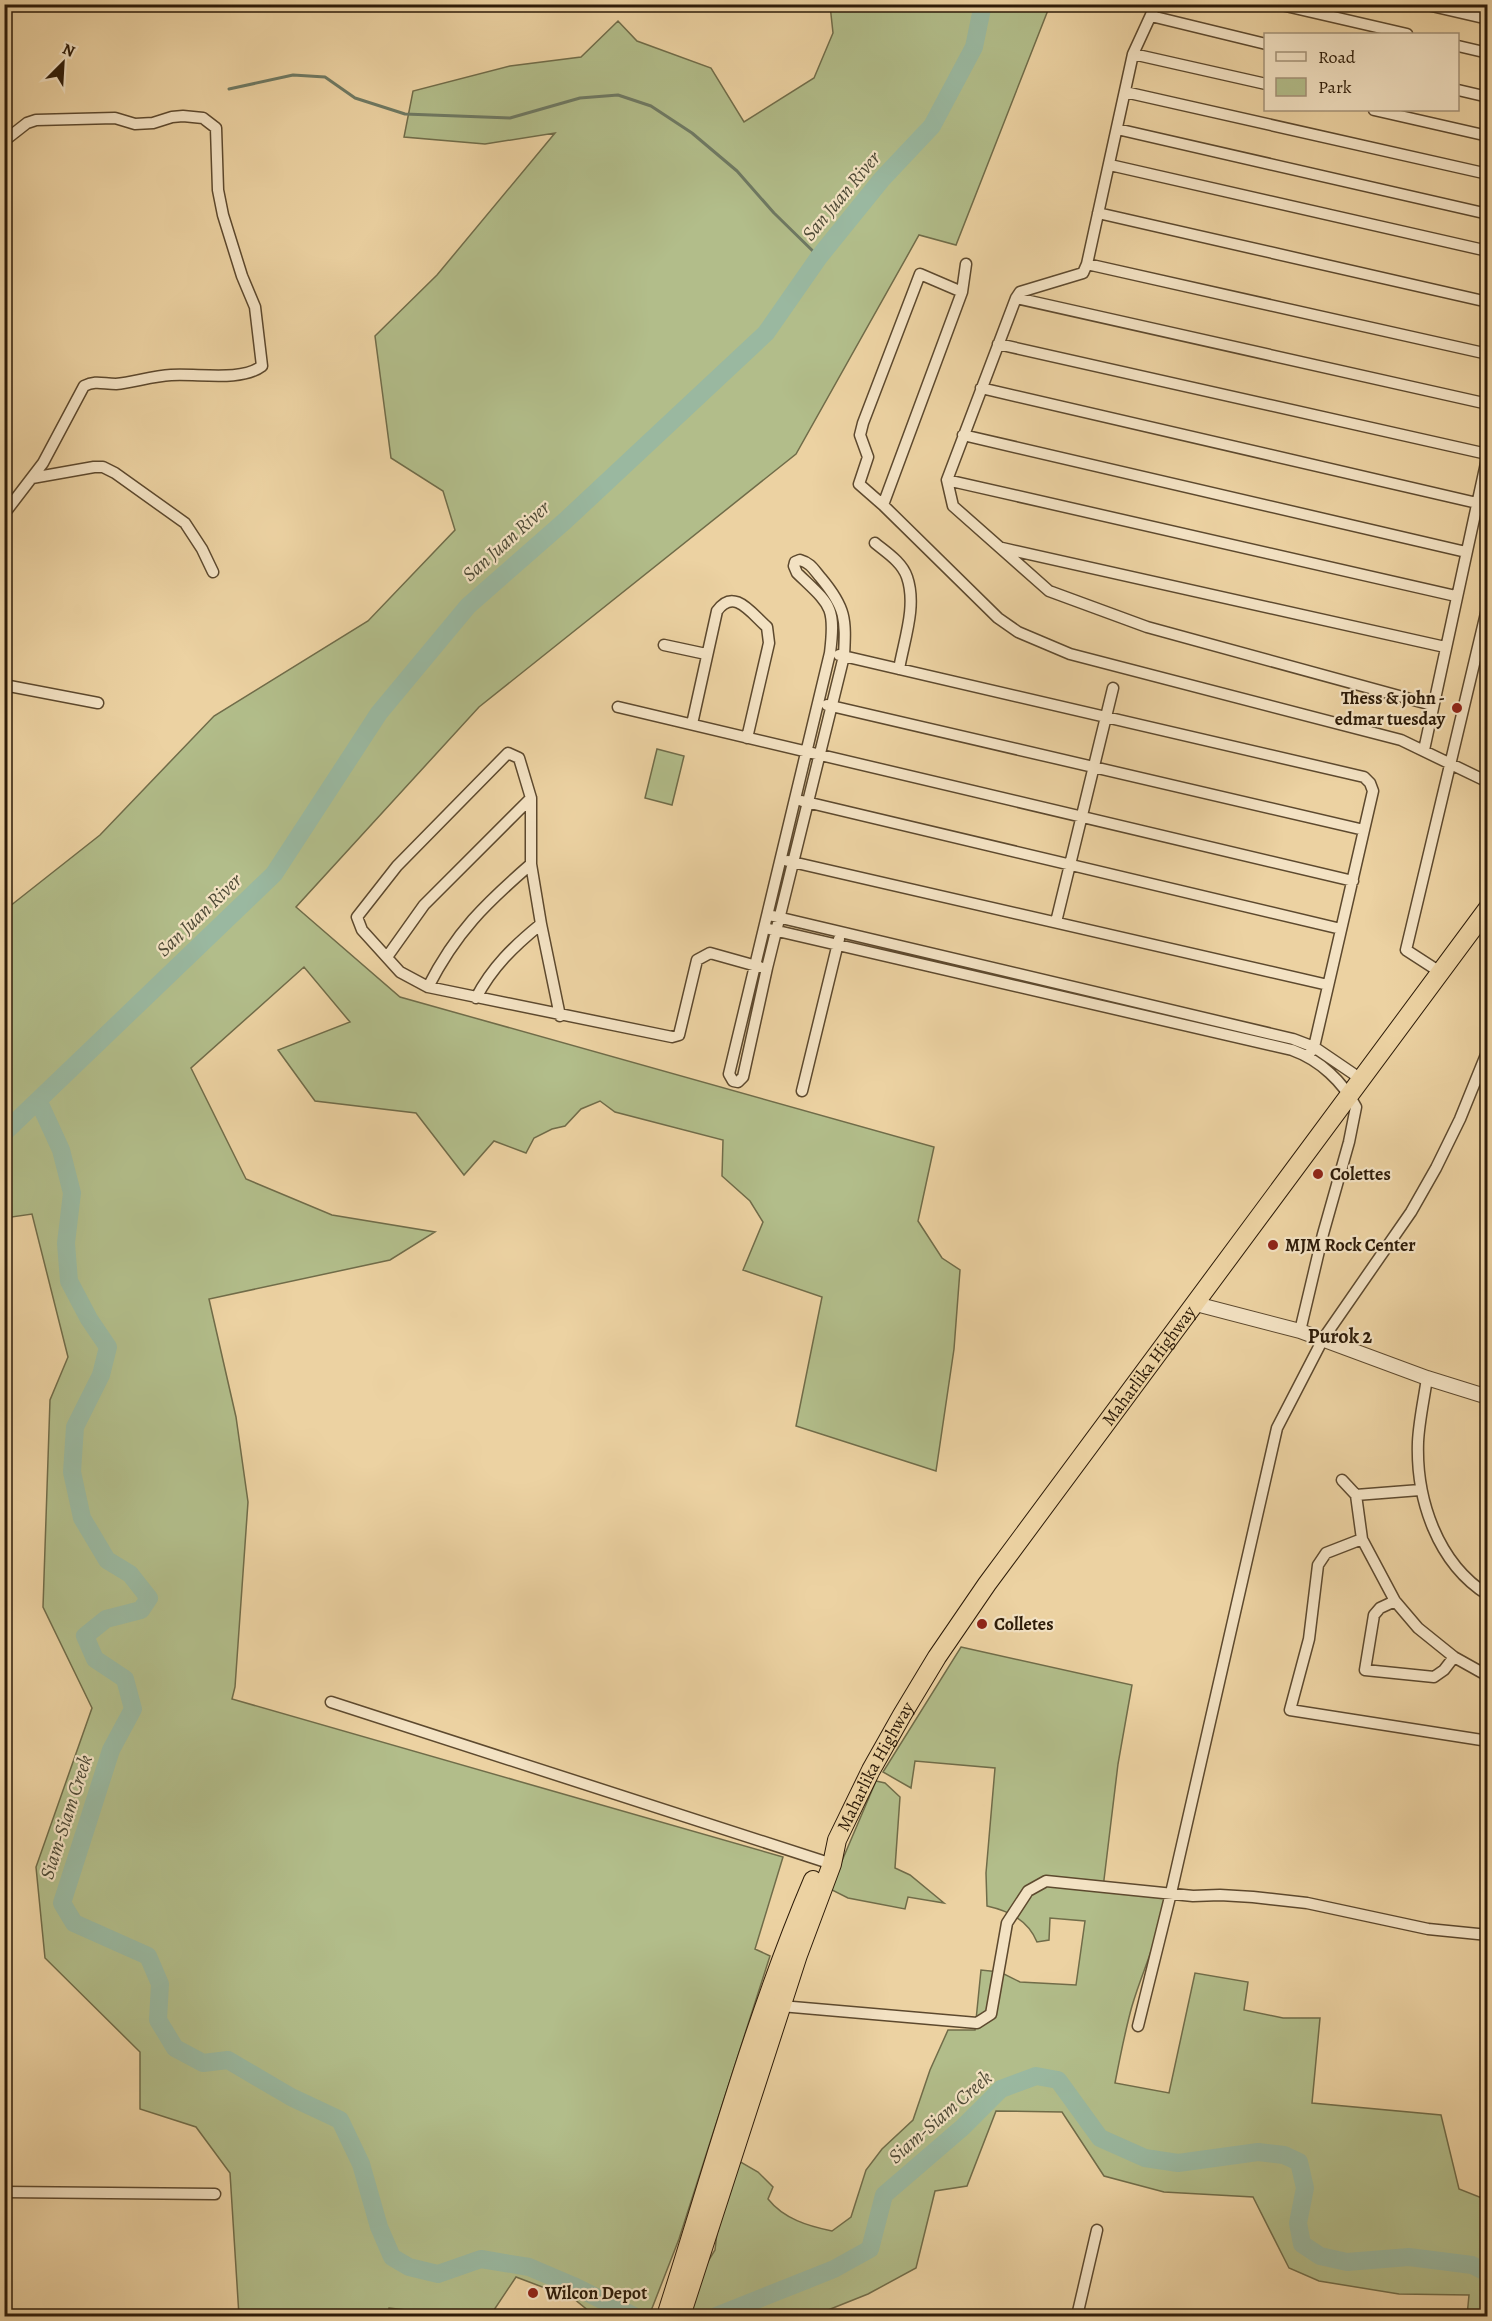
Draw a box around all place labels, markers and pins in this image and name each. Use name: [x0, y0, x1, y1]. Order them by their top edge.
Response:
place label: Thess & john - edmar tuesday: [1335, 686, 1446, 731]
marker: Thess & john - edmar tuesday: [1450, 701, 1464, 715]
place label: Colettes: [1330, 1162, 1391, 1186]
marker: Colettes: [1311, 1167, 1325, 1181]
place label: MJM Rock Center: [1285, 1233, 1416, 1257]
marker: MJM Rock Center: [1266, 1238, 1280, 1252]
place label: Colletes: [994, 1612, 1054, 1636]
marker: Colletes: [975, 1617, 989, 1631]
place label: Wilcon Depot: [544, 2281, 647, 2305]
marker: Wilcon Depot: [526, 2286, 540, 2300]

